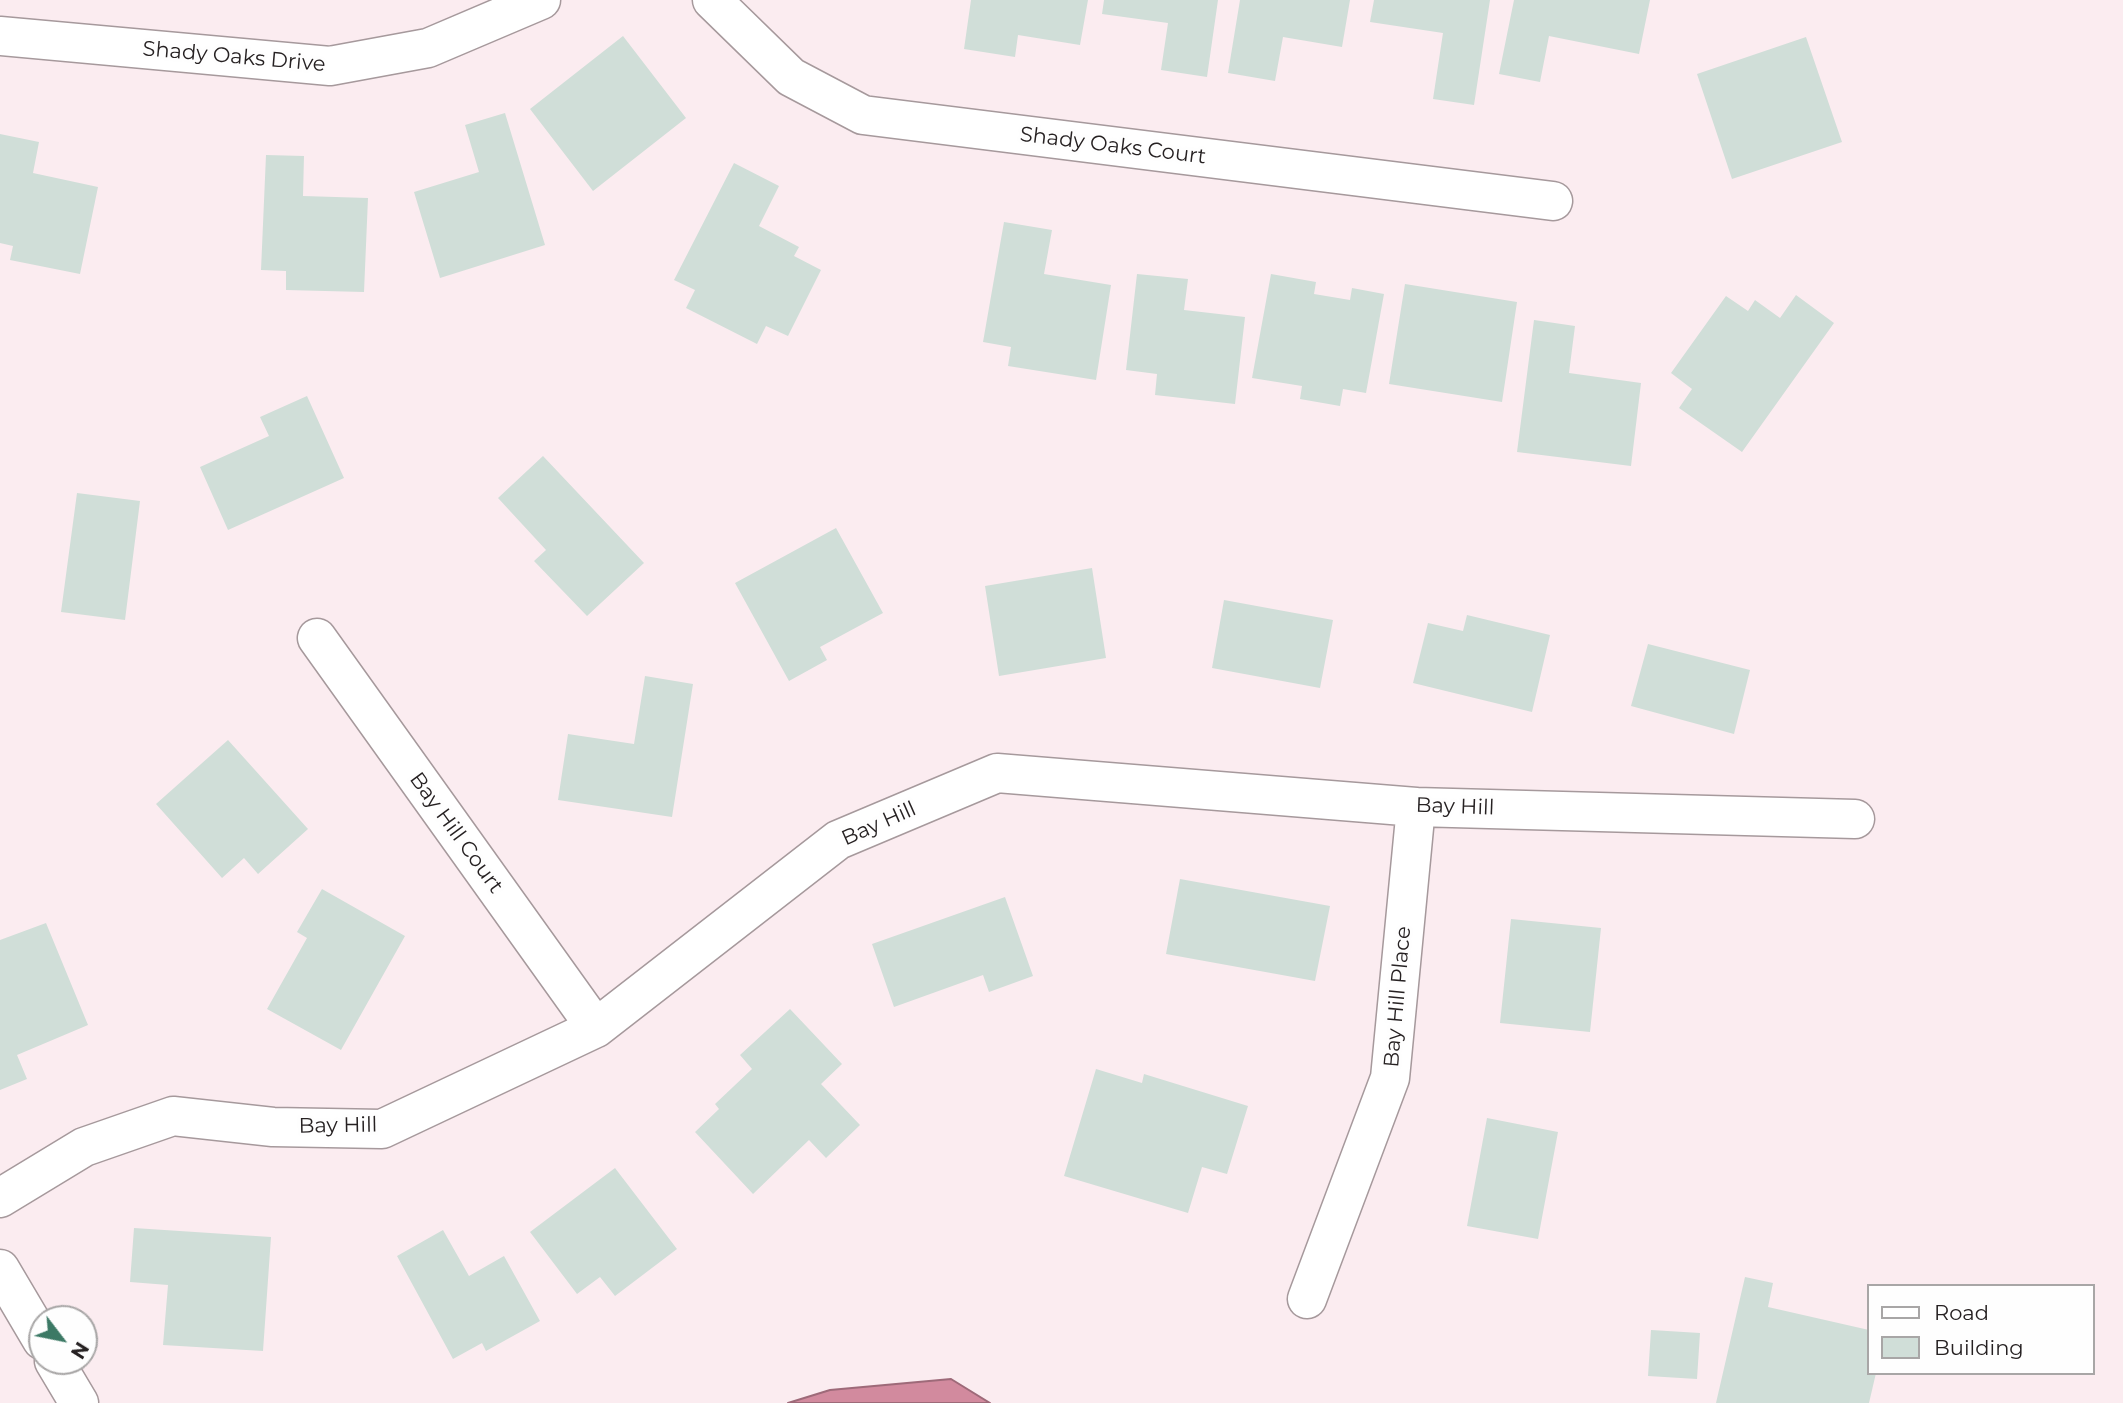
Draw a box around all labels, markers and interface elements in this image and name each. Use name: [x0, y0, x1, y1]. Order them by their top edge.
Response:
street label: Shady Oaks Drive: [141, 36, 327, 78]
street label: Shady Oaks Court: [1018, 122, 1208, 170]
street label: Bay Hill Court: [404, 768, 508, 898]
street label: Bay Hill: [1415, 793, 1495, 821]
street label: Bay Hill: [838, 796, 920, 852]
street label: Bay Hill Place: [1379, 925, 1417, 1069]
street label: Bay Hill: [298, 1113, 378, 1139]
legend: [1868, 1284, 2095, 1375]
text: Road: [1934, 1300, 1989, 1325]
north arrow: [28, 1305, 98, 1375]
text: Building: [1934, 1335, 2024, 1360]
text: N: [66, 1338, 93, 1363]

